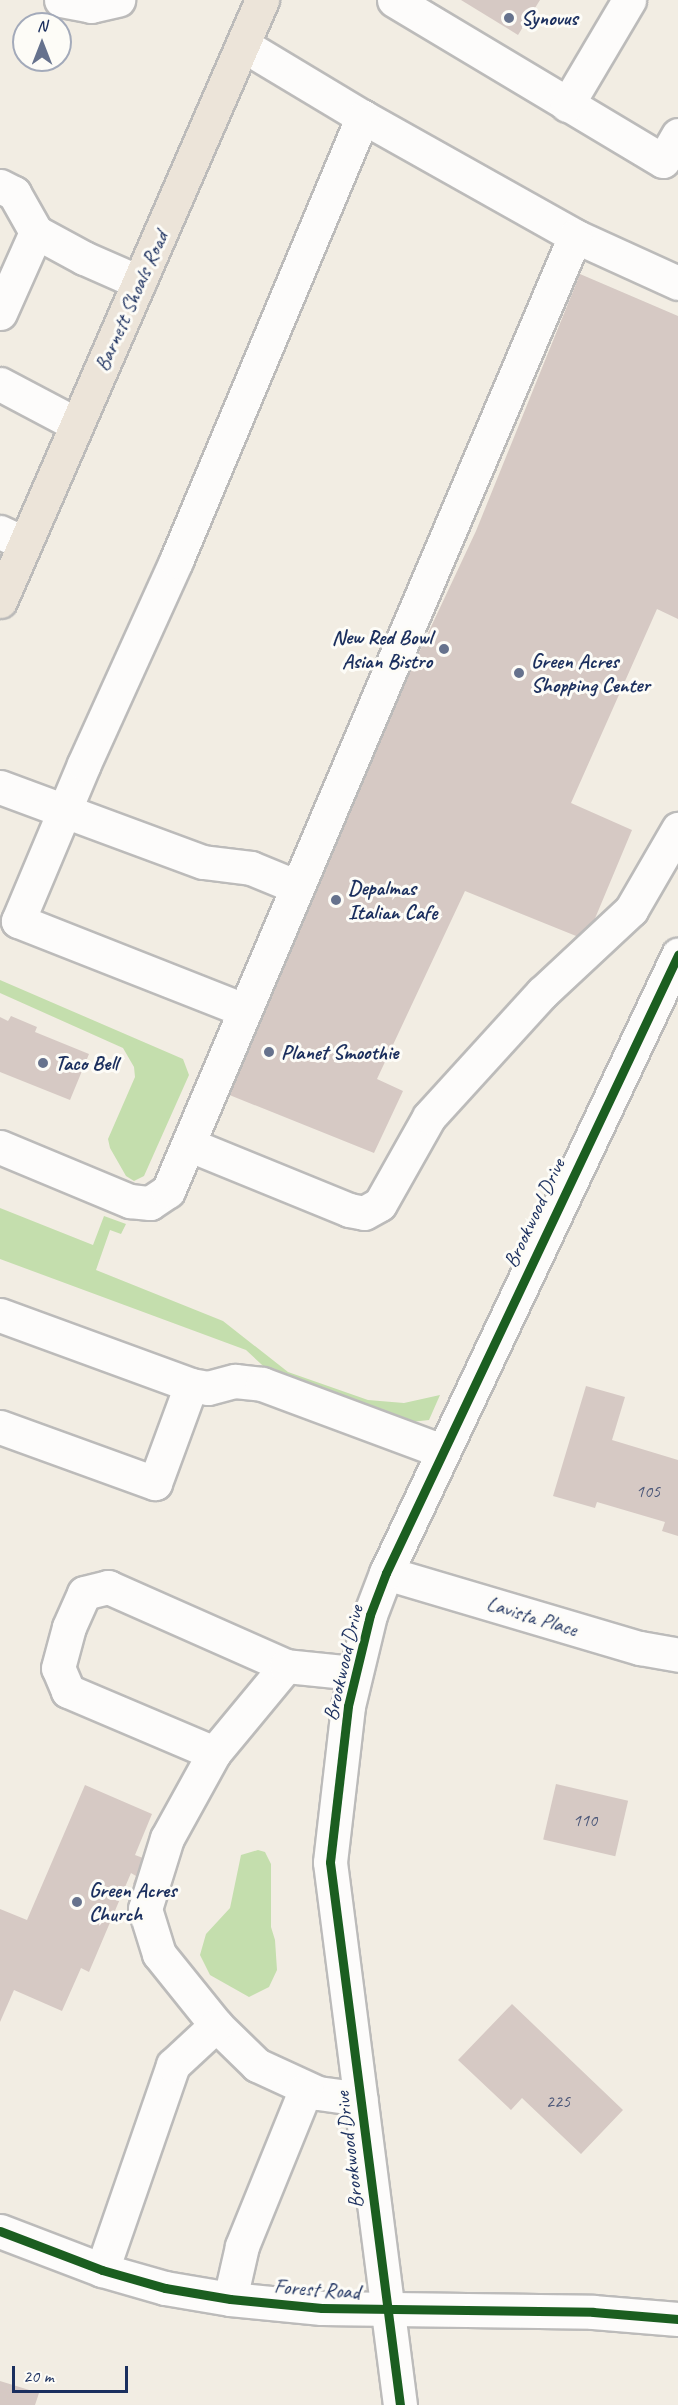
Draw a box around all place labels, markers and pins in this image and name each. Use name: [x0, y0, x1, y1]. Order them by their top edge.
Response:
place label: Synovus: [521, 5, 578, 31]
marker: Synovus: [502, 11, 516, 25]
place label: New Red Bowl Asian Bistro: [331, 624, 432, 674]
marker: New Red Bowl Asian Bistro: [437, 642, 451, 656]
place label: Green Acres Shopping Center: [531, 648, 650, 698]
marker: Green Acres Shopping Center: [512, 666, 526, 680]
place label: Depalmas Italian Cafe: [348, 875, 437, 925]
marker: Depalmas Italian Cafe: [329, 893, 343, 907]
place label: Planet Smoothie: [281, 1039, 399, 1065]
marker: Planet Smoothie: [262, 1045, 276, 1059]
place label: Taco Bell: [55, 1050, 118, 1076]
marker: Taco Bell: [36, 1056, 50, 1070]
place label: Green Acres Church: [89, 1877, 176, 1927]
marker: Green Acres Church: [70, 1895, 84, 1909]

